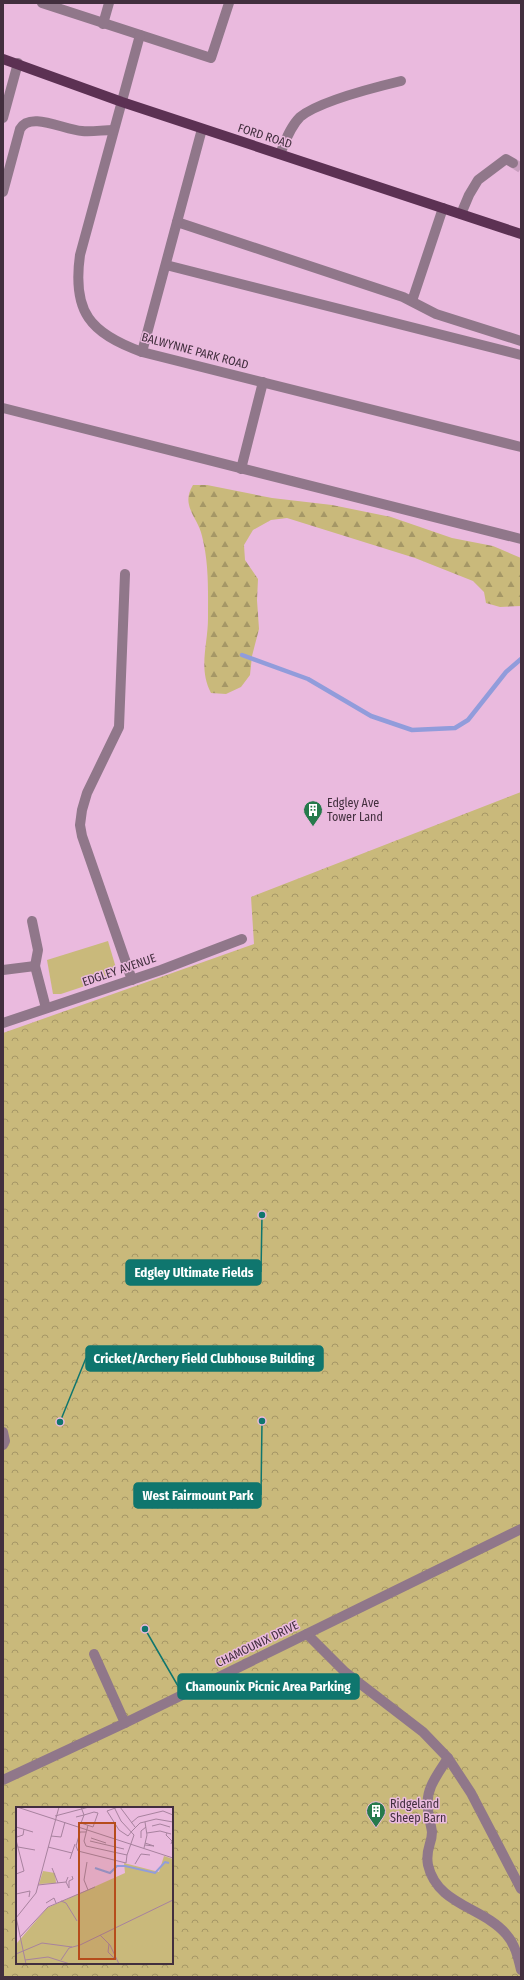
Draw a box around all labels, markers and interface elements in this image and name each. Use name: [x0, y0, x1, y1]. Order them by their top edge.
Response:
street label: FORD ROAD: [236, 121, 294, 151]
street label: BALWYNNE PARK ROAD: [140, 330, 250, 372]
place label: Edgley Ave Tower Land: [327, 796, 383, 824]
building icon: Edgley Ave Tower Land: [302, 799, 324, 827]
street label: EDGLEY AVENUE: [80, 951, 158, 989]
callout: Edgley Ultimate Fields: [126, 1260, 261, 1285]
text: Edgley Ultimate Fields: [134, 1265, 254, 1280]
callout: Cricket/Archery Field Clubhouse Building: [86, 1346, 323, 1371]
text: Cricket/Archery Field Clubhouse Building: [94, 1351, 315, 1366]
callout: West Fairmount Park: [134, 1483, 261, 1508]
text: West Fairmount Park: [142, 1488, 254, 1503]
street label: CHAMOUNIX DRIVE: [213, 1618, 301, 1670]
callout: Chamounix Picnic Area Parking: [178, 1674, 359, 1699]
text: Chamounix Picnic Area Parking: [185, 1679, 351, 1694]
place label: Ridgeland Sheep Barn: [390, 1797, 446, 1825]
building icon: Ridgeland Sheep Barn: [365, 1800, 387, 1828]
inset map: [16, 1807, 173, 1964]

